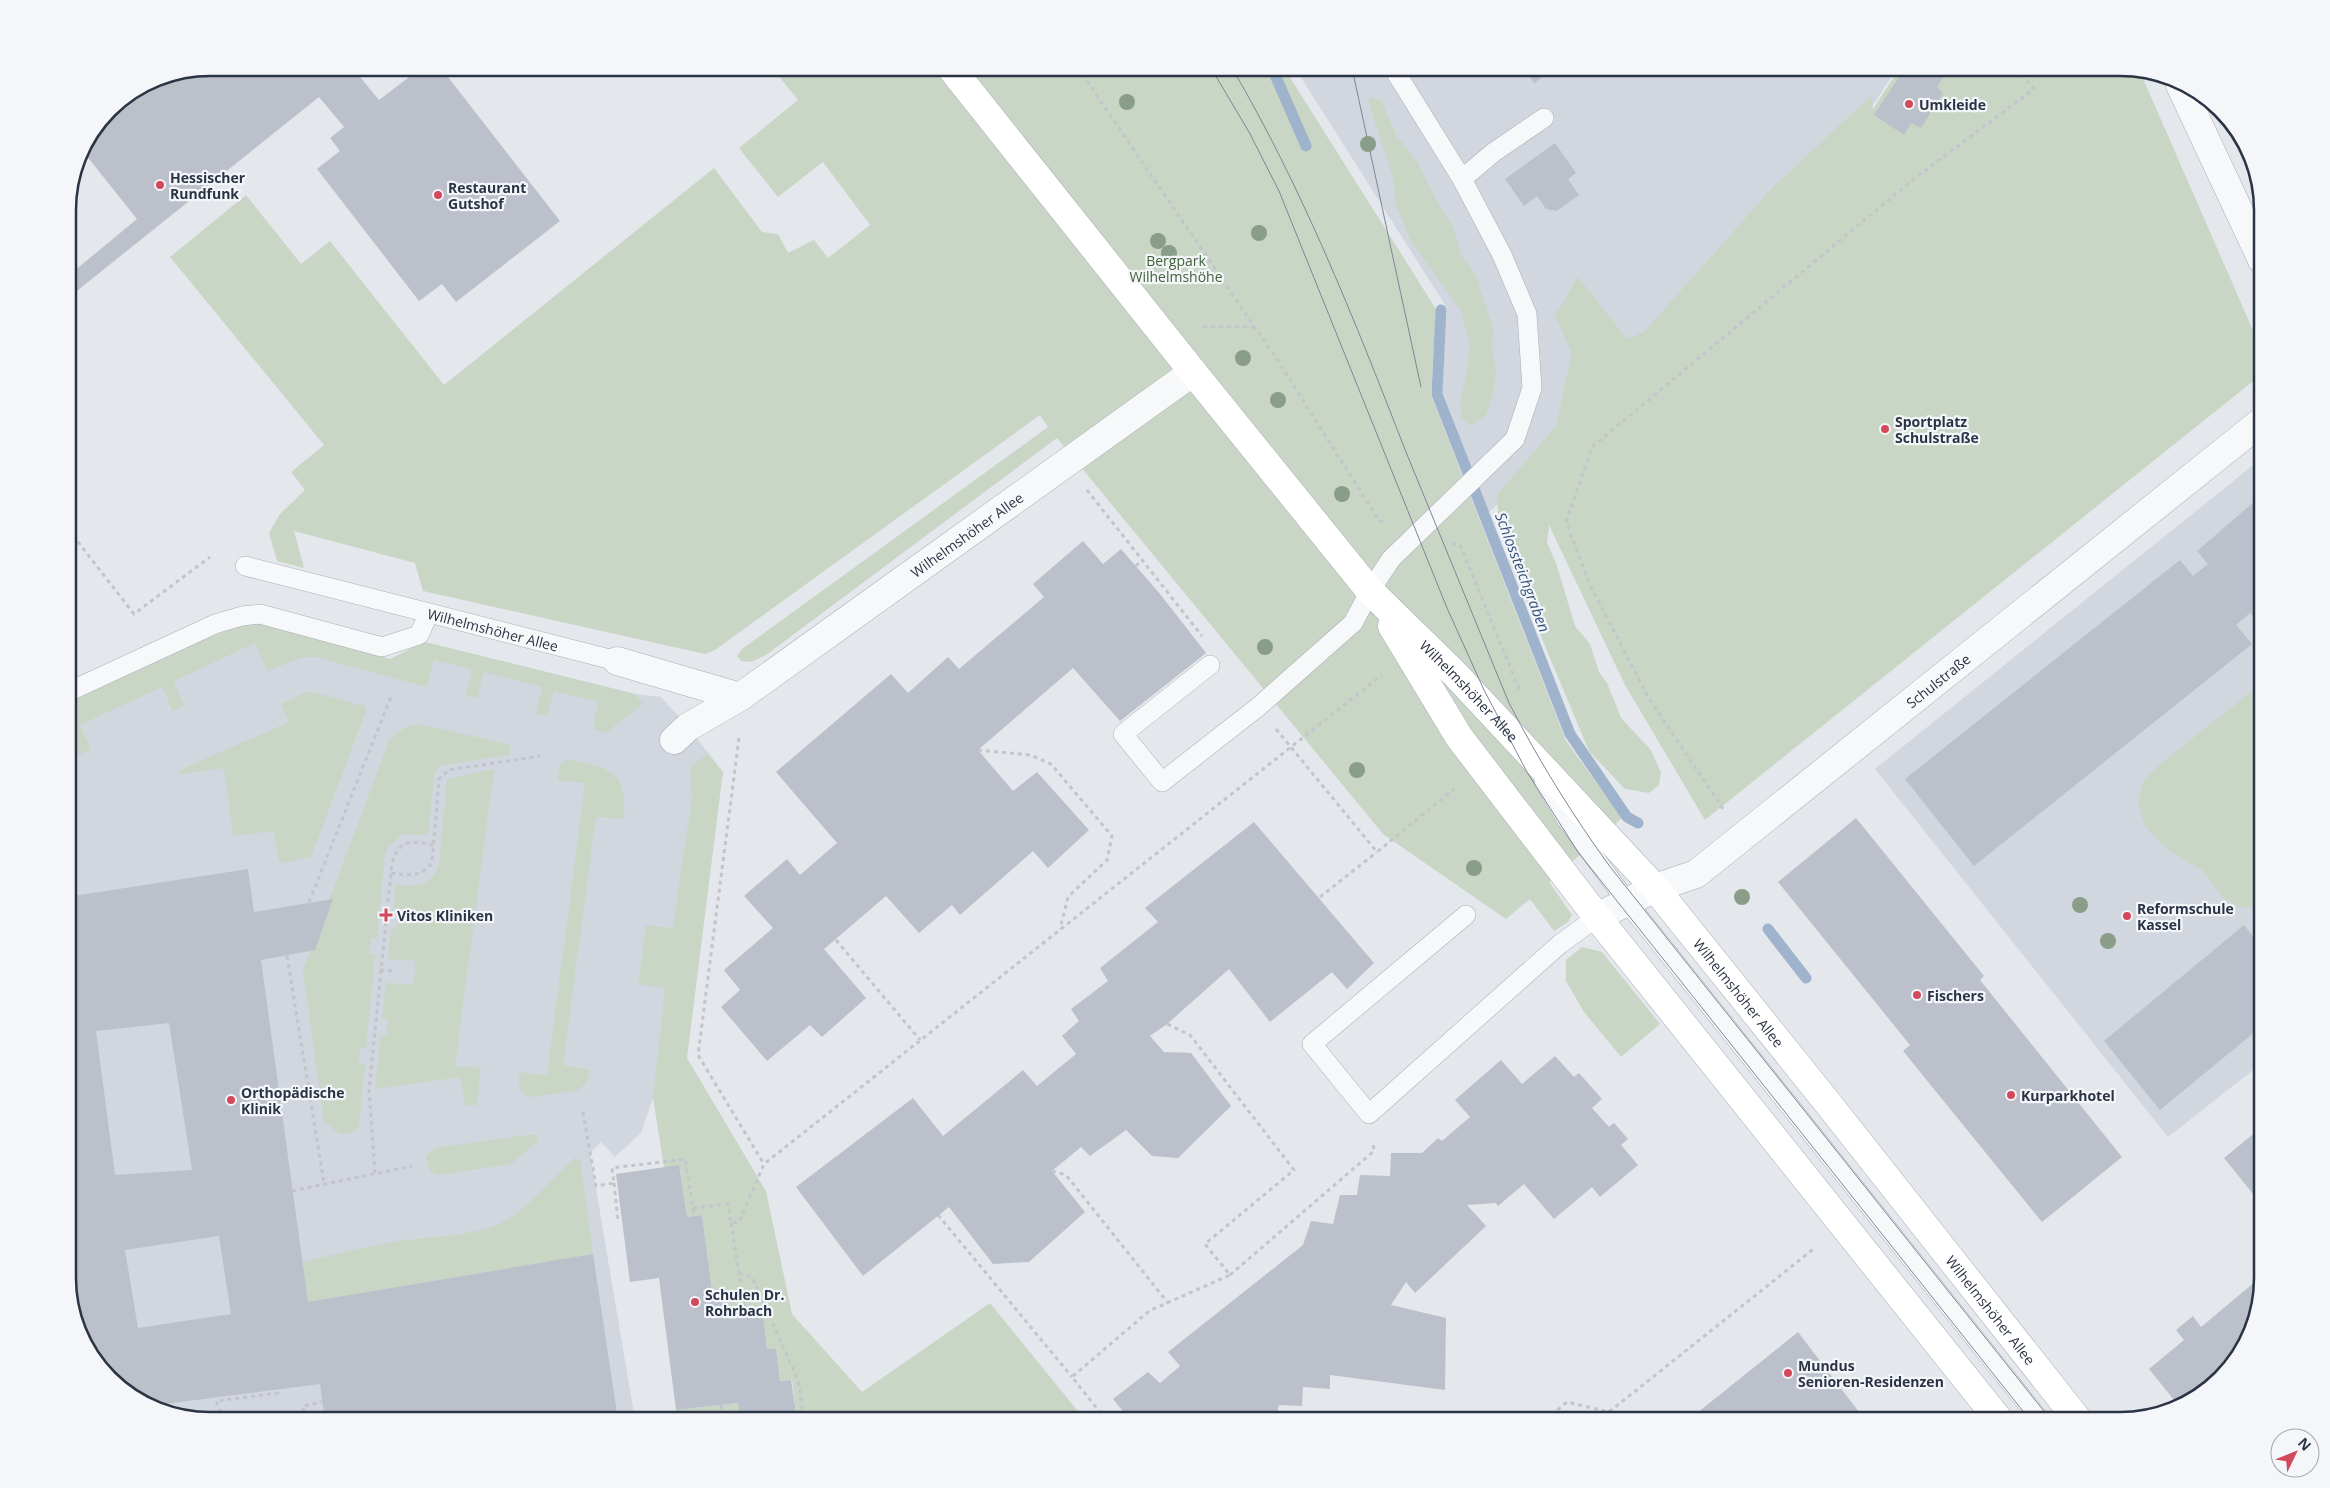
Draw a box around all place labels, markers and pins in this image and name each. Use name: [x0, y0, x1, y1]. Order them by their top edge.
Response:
place label: Umkleide: [1919, 95, 1986, 114]
marker: Umkleide: [1903, 98, 1915, 110]
place label: Hessischer Rundfunk: [170, 168, 246, 203]
place label: Restaurant Gutshof: [448, 178, 526, 213]
marker: Hessischer Rundfunk: [154, 179, 166, 191]
marker: Restaurant Gutshof: [432, 189, 444, 201]
place label: Sportplatz Schulstraße: [1895, 412, 1979, 447]
marker: Sportplatz Schulstraße: [1879, 423, 1891, 435]
place label: Reformschule Kassel: [2137, 899, 2234, 934]
place label: Vitos Kliniken: [397, 906, 493, 925]
marker: Vitos Kliniken: [379, 908, 393, 922]
marker: Reformschule Kassel: [2121, 910, 2133, 922]
place label: Fischers: [1927, 986, 1984, 1005]
marker: Fischers: [1911, 989, 1923, 1001]
place label: Orthopädische Klinik: [241, 1083, 345, 1118]
place label: Kurparkhotel: [2021, 1086, 2115, 1105]
marker: Kurparkhotel: [2005, 1089, 2017, 1101]
marker: Orthopädische Klinik: [225, 1094, 237, 1106]
place label: Schulen Dr. Rohrbach: [705, 1285, 784, 1320]
marker: Schulen Dr. Rohrbach: [689, 1296, 701, 1308]
place label: Mundus Senioren-Residenzen: [1798, 1356, 1944, 1391]
marker: Mundus Senioren-Residenzen: [1782, 1367, 1794, 1379]

